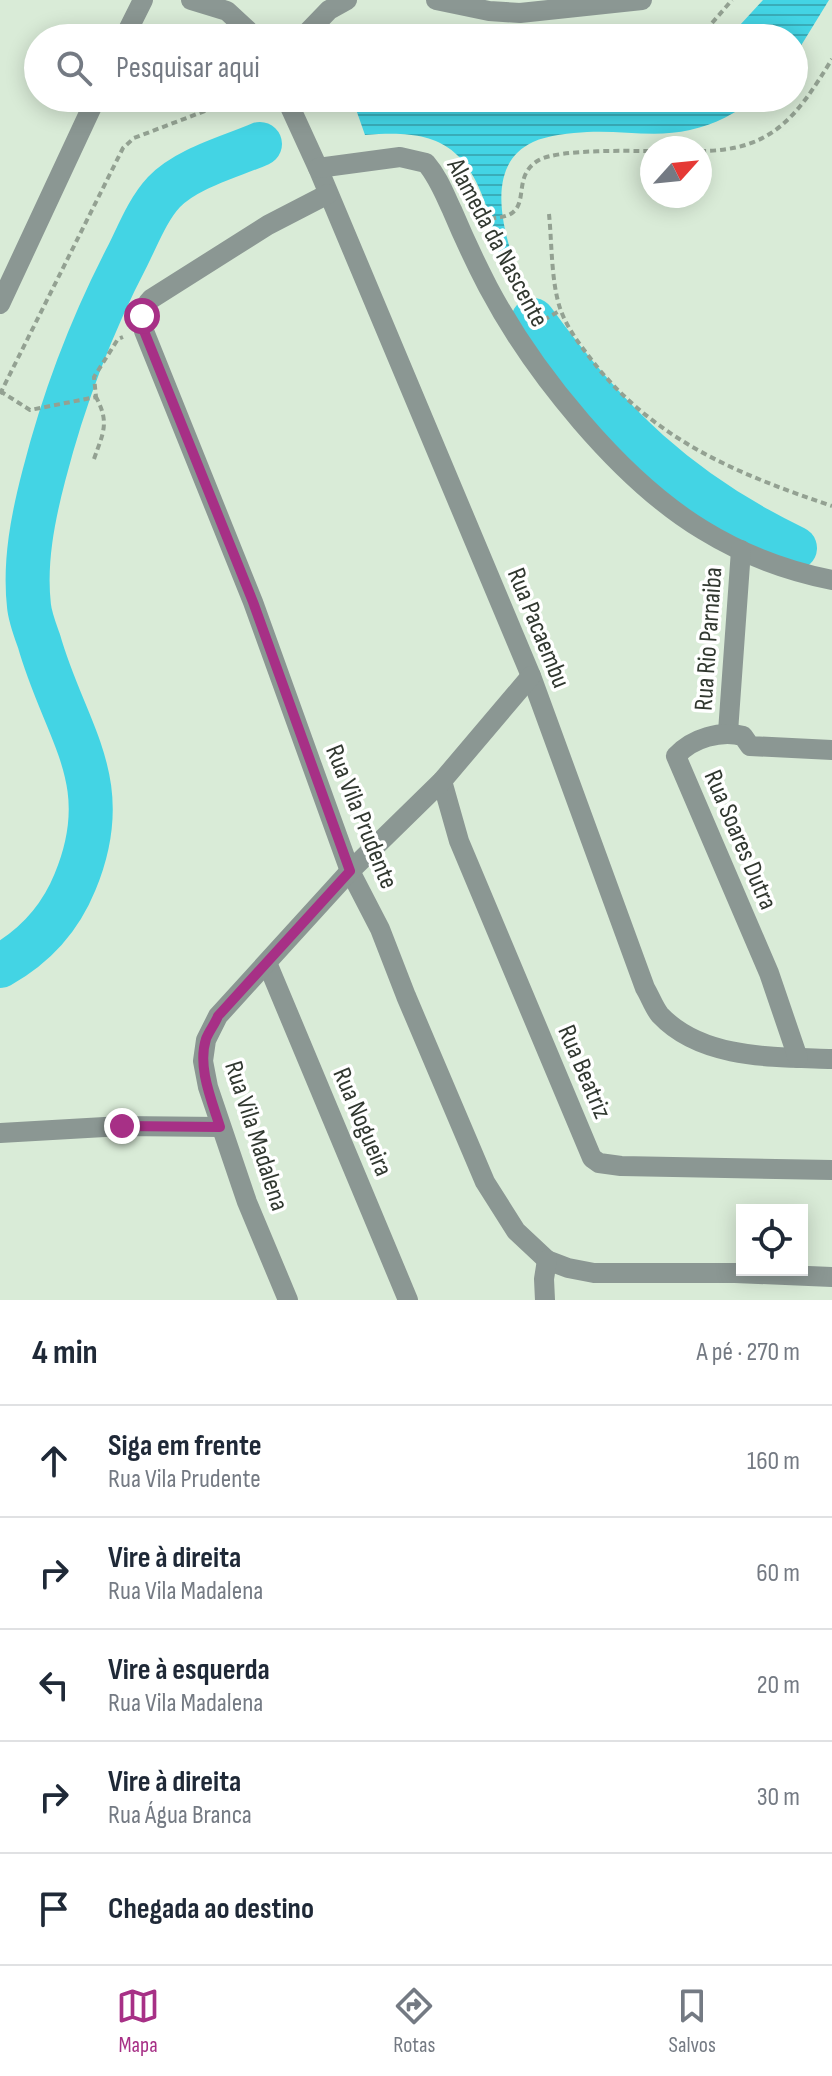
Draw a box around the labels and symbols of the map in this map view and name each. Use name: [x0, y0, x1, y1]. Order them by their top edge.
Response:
north arrow: [640, 136, 712, 208]
street label: Alameda da Nascente: [439, 153, 554, 333]
route start: [124, 298, 160, 334]
street label: Rua Pacaembu: [500, 564, 576, 692]
street label: Rua Rio Parnaiba: [689, 566, 729, 712]
street label: Rua Vila Prudente: [318, 740, 404, 894]
street label: Rua Soares Dutra: [697, 766, 783, 914]
street label: Rua Beatriz: [550, 1021, 618, 1123]
street label: Rua Vila Madalena: [217, 1057, 295, 1215]
street label: Rua Nogueira: [325, 1063, 399, 1181]
route end: [104, 1108, 140, 1144]

